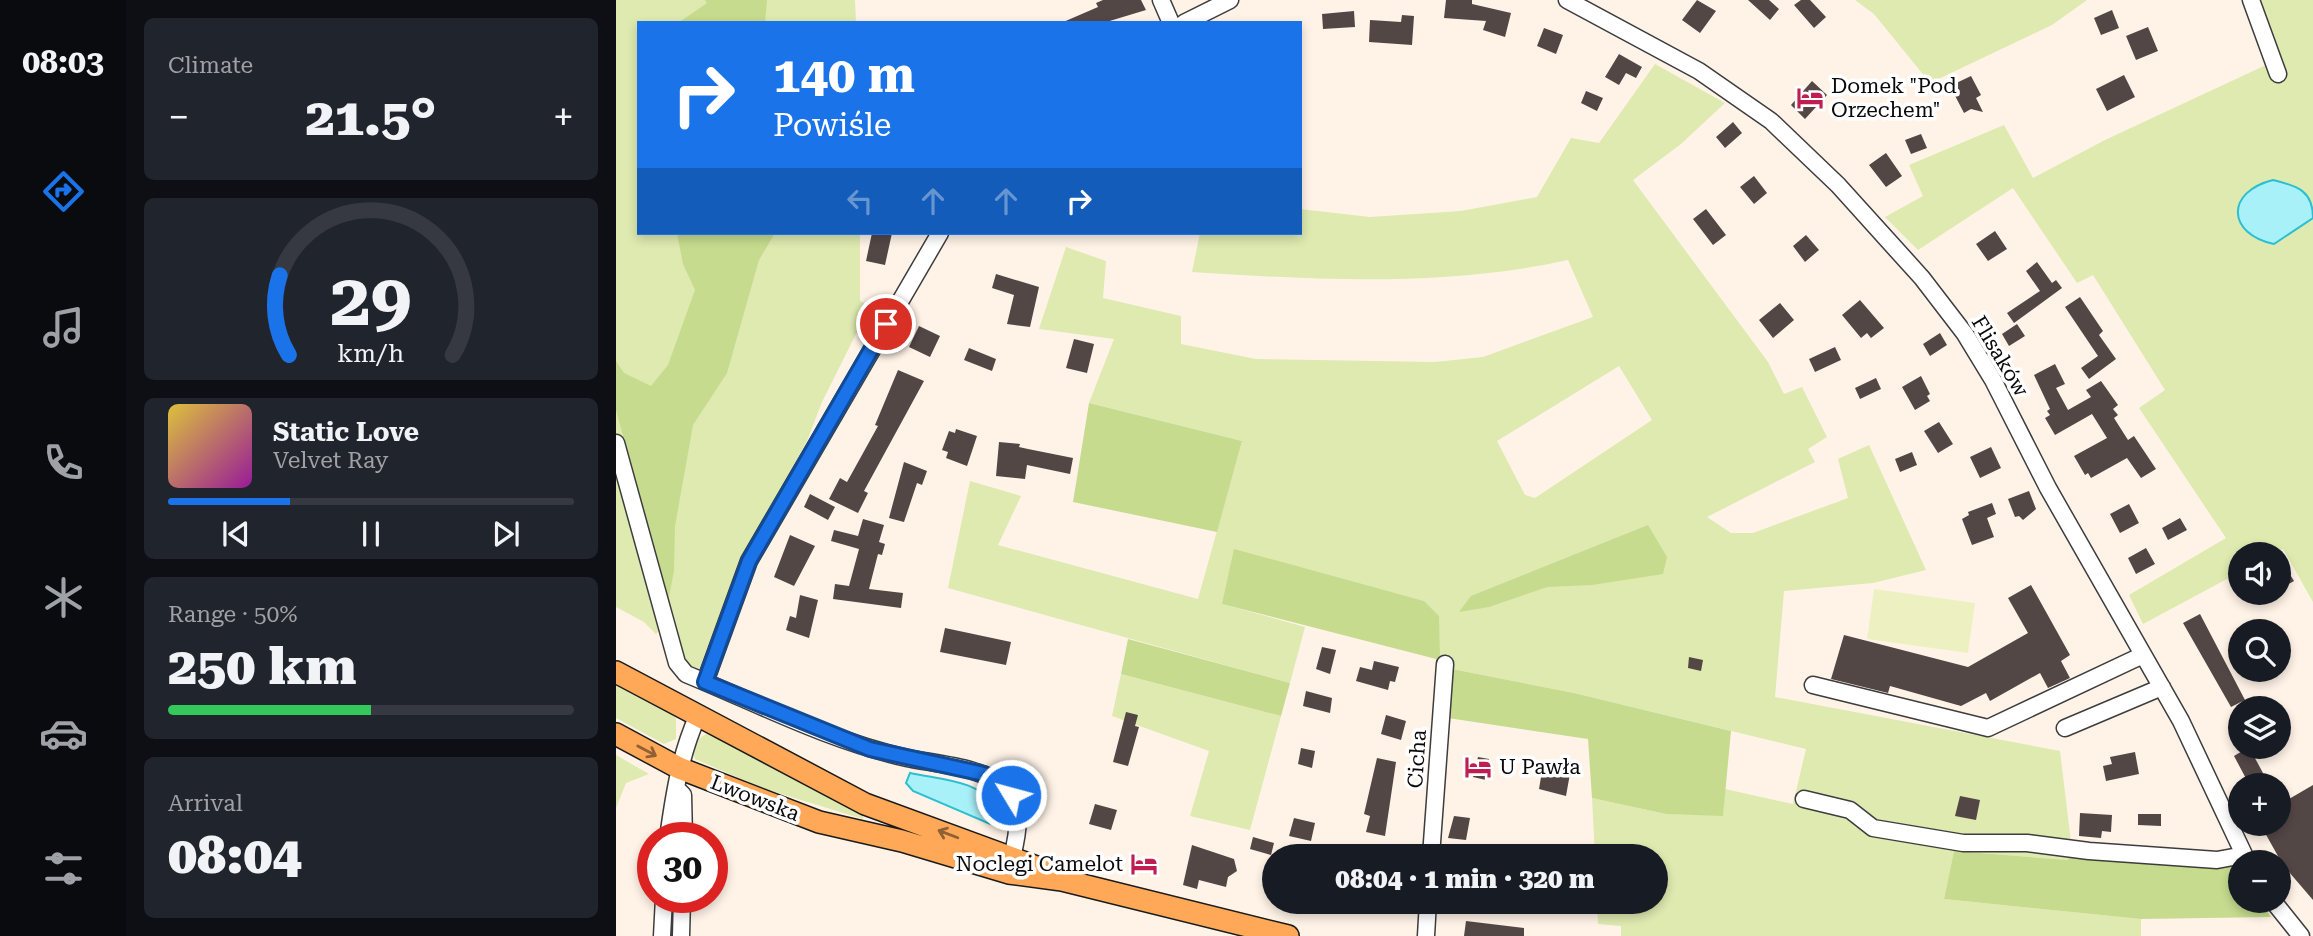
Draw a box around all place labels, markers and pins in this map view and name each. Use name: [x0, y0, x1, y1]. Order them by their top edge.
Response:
place label: Domek "Pod Orzechem": [1831, 74, 1957, 122]
hotel icon: Domek "Pod Orzechem": [1795, 83, 1825, 113]
pin: [856, 294, 916, 354]
hotel icon: U Pawła: [1463, 752, 1493, 782]
place label: U Pawła: [1499, 755, 1581, 779]
hotel icon: Noclegi Camelot: [1129, 849, 1159, 879]
place label: Noclegi Camelot: [956, 852, 1123, 876]

